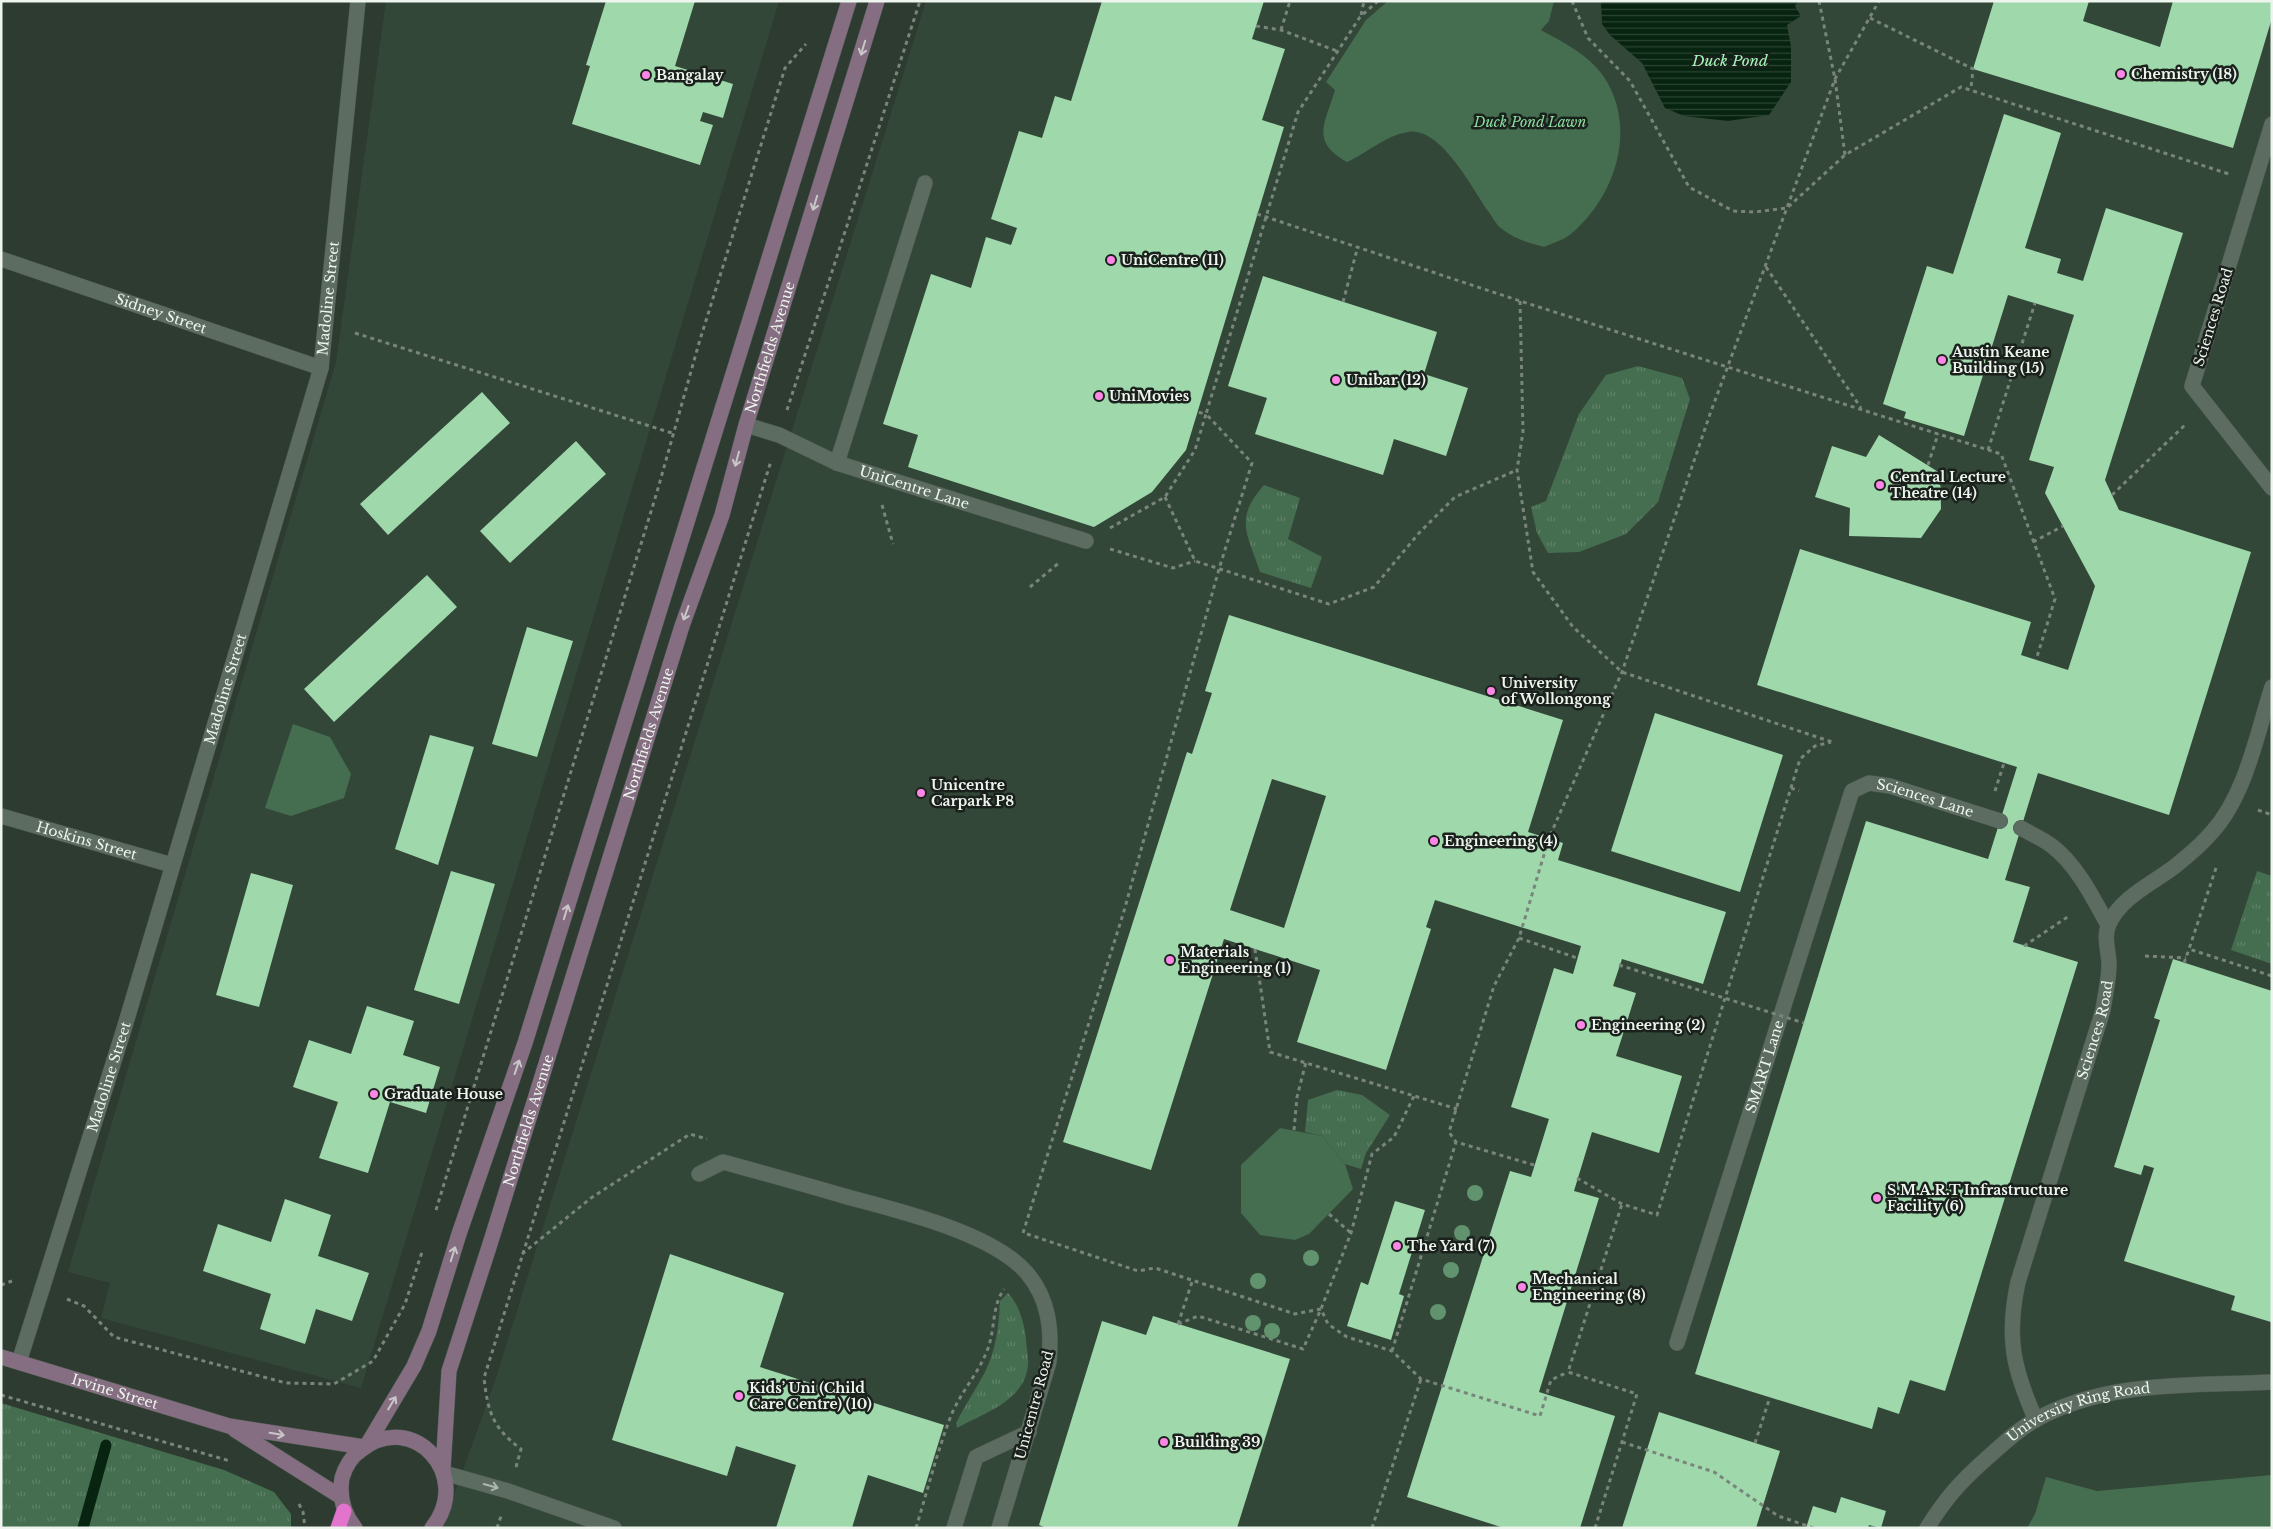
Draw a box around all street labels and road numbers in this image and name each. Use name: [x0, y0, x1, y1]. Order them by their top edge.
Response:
street label: Madoline Street: [313, 240, 343, 356]
street label: Sciences Road: [2189, 265, 2237, 368]
street label: Northfields Avenue: [741, 279, 799, 416]
street label: Sidney Street: [113, 290, 210, 338]
street label: UniCentre Lane: [857, 462, 972, 513]
street label: Madoline Street: [200, 631, 251, 747]
street label: Northfields Avenue: [620, 665, 678, 802]
street label: Sciences Lane: [1875, 775, 1976, 821]
street label: Hoskins Street: [34, 818, 140, 864]
street label: Sciences Road: [2073, 979, 2117, 1082]
street label: SMART Lane: [1742, 1018, 1788, 1115]
street label: Madoline Street: [83, 1019, 135, 1134]
street label: Northfields Avenue: [499, 1052, 557, 1189]
street label: Unicentre Road: [1011, 1348, 1057, 1462]
street label: Irvine Street: [69, 1370, 161, 1413]
street label: University Ring Road: [2003, 1379, 2152, 1446]

